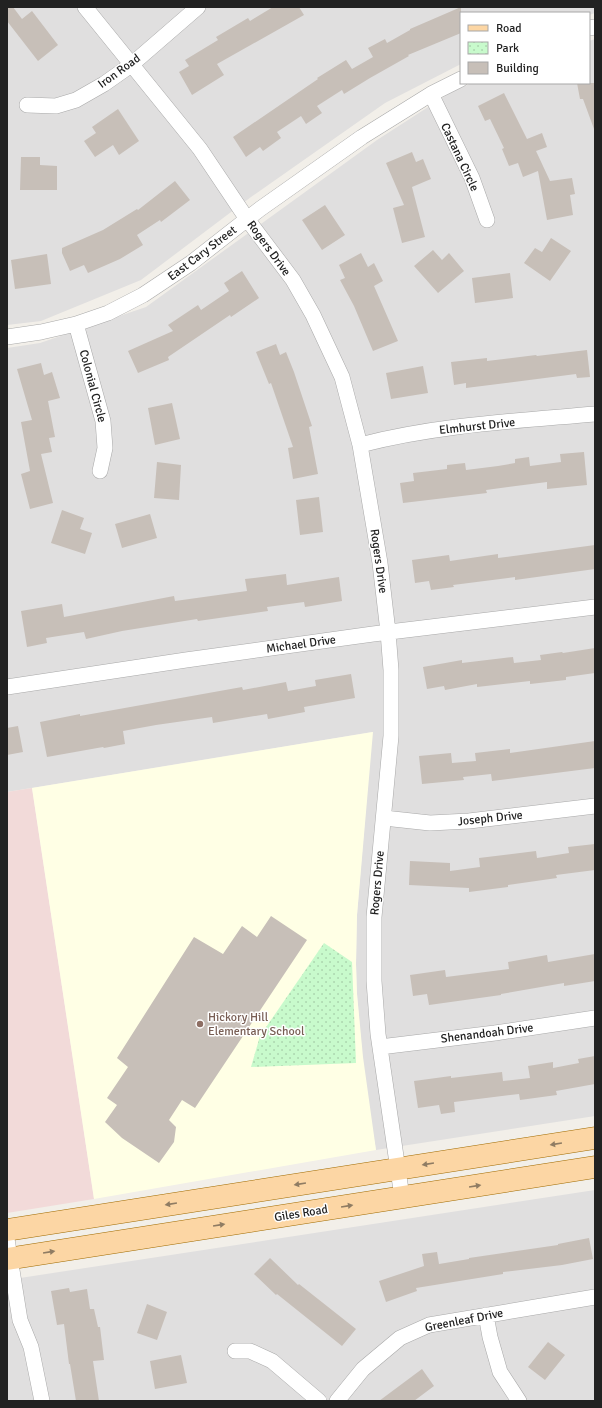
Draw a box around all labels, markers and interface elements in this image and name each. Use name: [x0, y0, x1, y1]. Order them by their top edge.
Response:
legend: [460, 12, 590, 84]
text: Road: [496, 21, 522, 36]
text: Park: [496, 41, 519, 56]
street label: Iron Road: [95, 51, 143, 92]
text: Building: [496, 61, 539, 76]
street label: Castana Circle: [437, 121, 482, 194]
street label: Rogers Drive: [243, 218, 294, 279]
street label: East Cary Street: [165, 223, 240, 284]
street label: Colonial Circle: [76, 348, 109, 424]
street label: Elmhurst Drive: [438, 415, 516, 438]
street label: Rogers Drive: [367, 528, 390, 594]
street label: Michael Drive: [265, 632, 337, 657]
street label: Joseph Drive: [457, 808, 523, 829]
street label: Rogers Drive: [367, 850, 388, 916]
place label: Hickory Hill Elementary School: [208, 1010, 305, 1039]
marker: Hickory Hill Elementary School: [195, 1019, 205, 1029]
street label: Shenandoah Drive: [440, 1020, 534, 1047]
one-way arrow: [550, 1141, 563, 1147]
one-way arrow: [422, 1161, 434, 1167]
one-way arrow: [293, 1181, 306, 1187]
one-way arrow: [469, 1183, 482, 1189]
one-way arrow: [165, 1201, 177, 1207]
street label: Giles Road: [273, 1202, 329, 1225]
one-way arrow: [341, 1203, 353, 1209]
one-way arrow: [212, 1222, 225, 1228]
one-way arrow: [43, 1249, 55, 1255]
street label: Greenleaf Drive: [424, 1306, 505, 1335]

